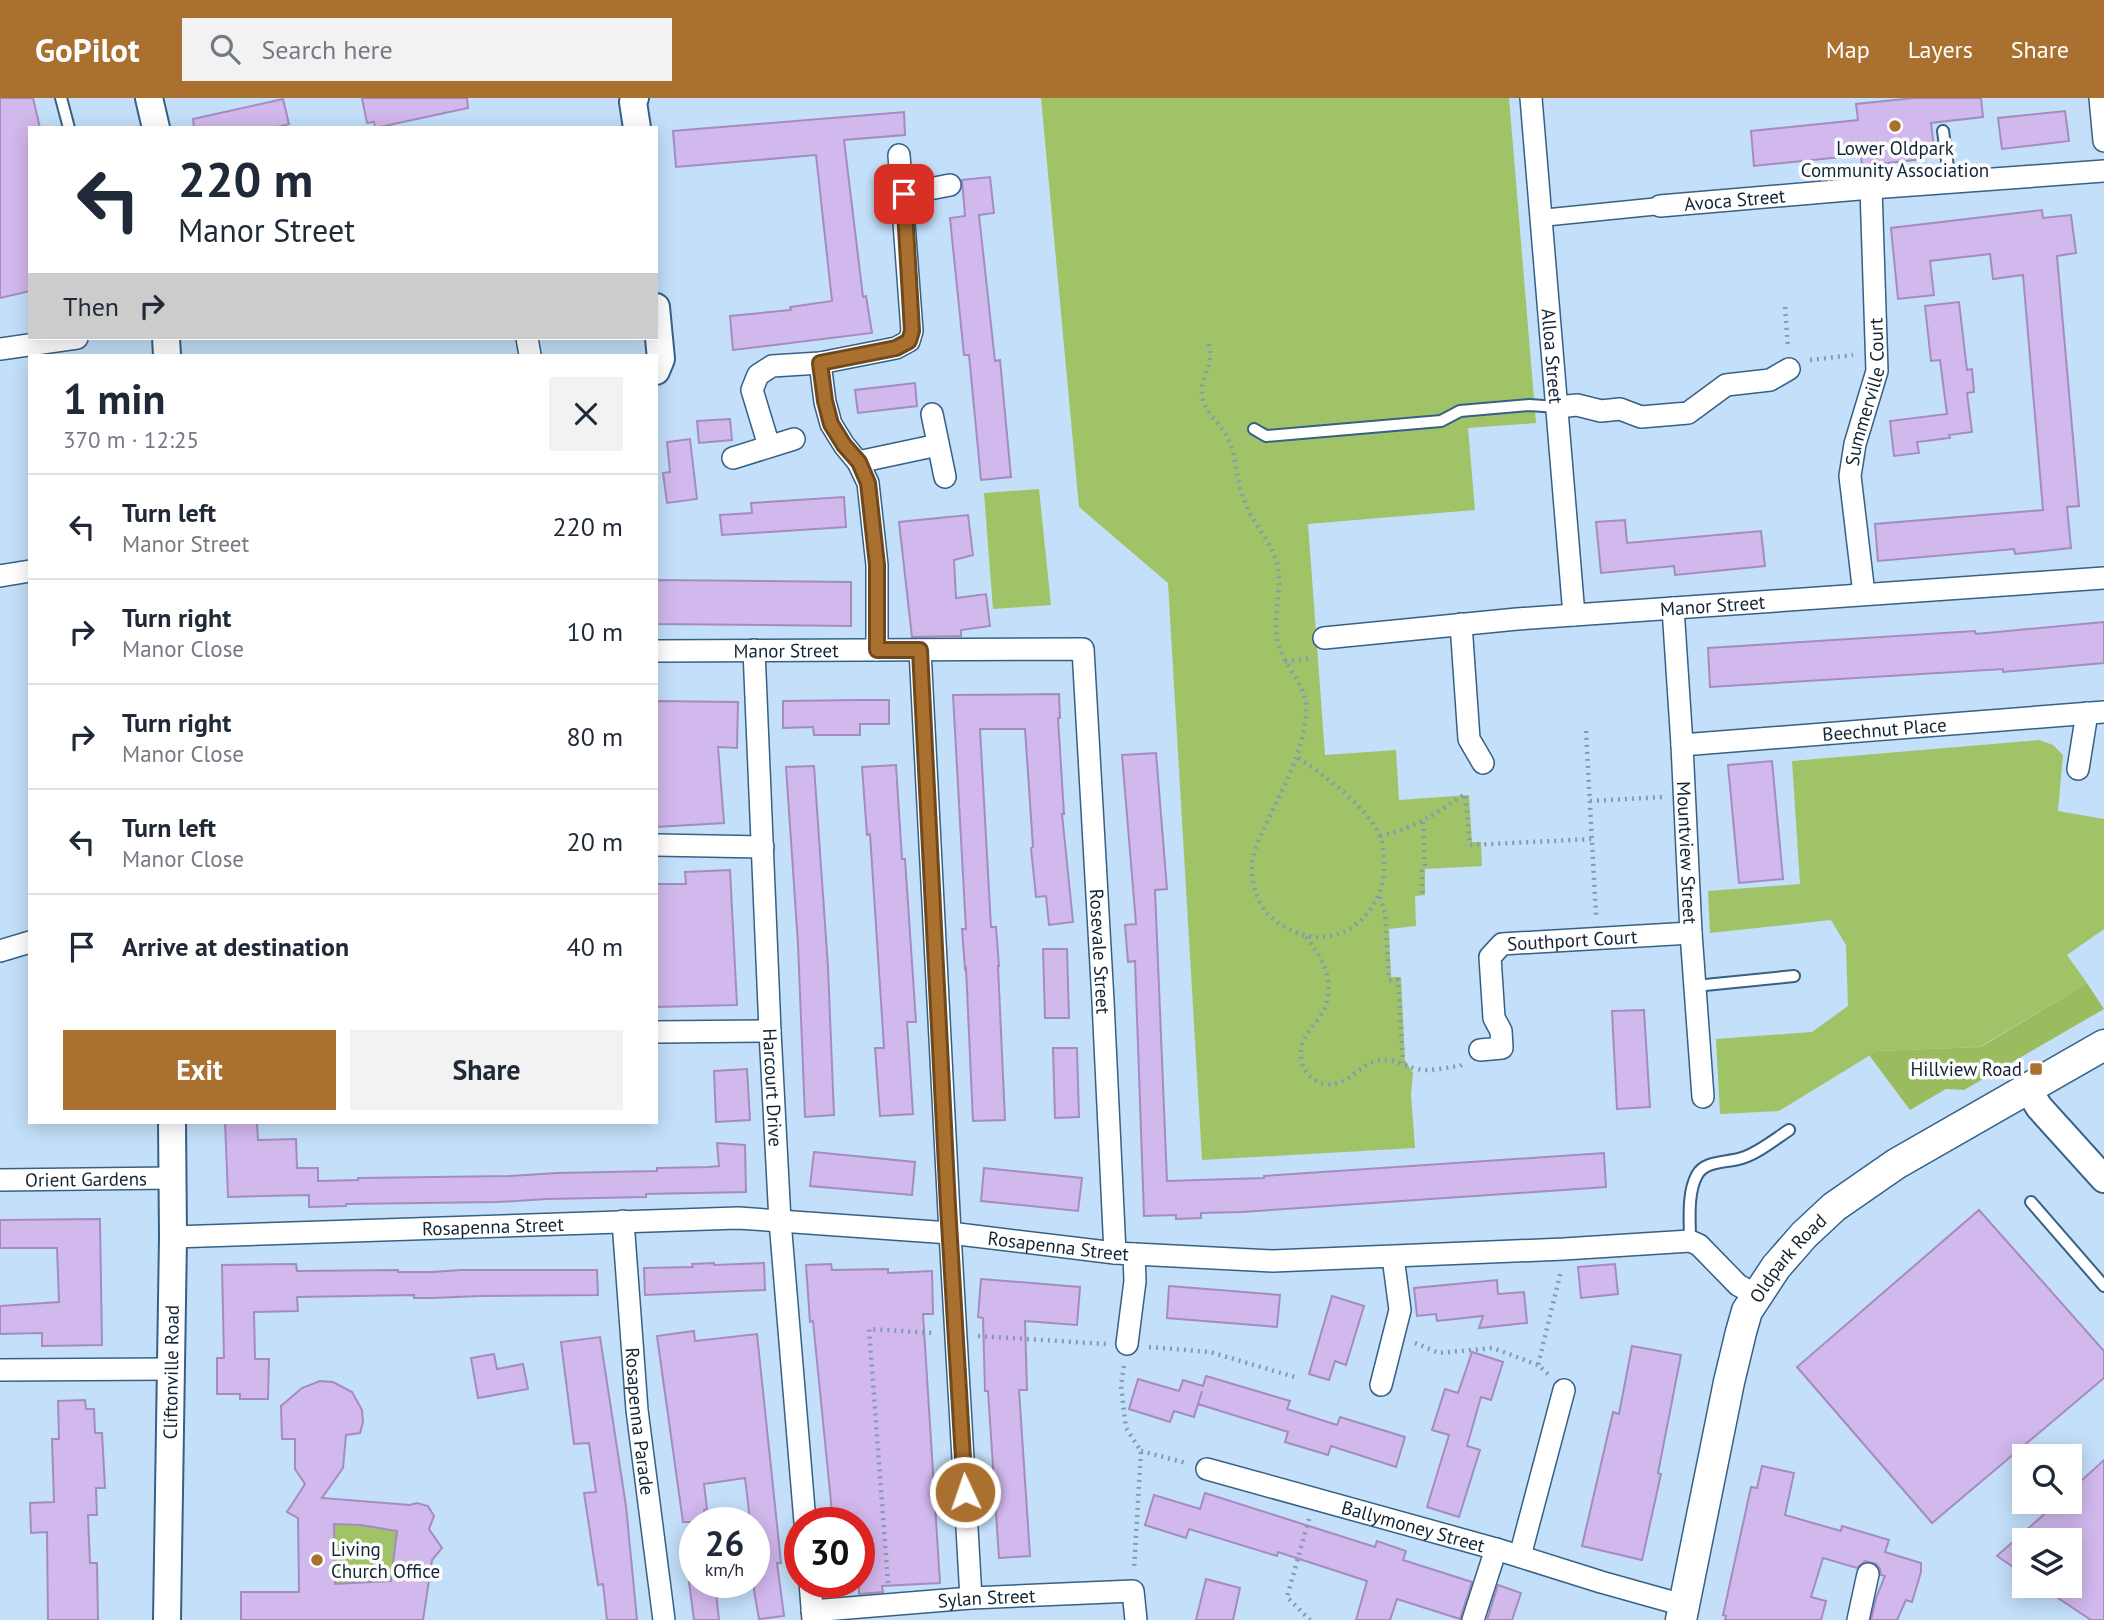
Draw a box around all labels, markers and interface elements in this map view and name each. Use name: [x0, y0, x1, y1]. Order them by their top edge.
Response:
search box: [182, 18, 672, 81]
text: GoPilot: [35, 28, 140, 71]
icon: search: [206, 30, 244, 68]
text: Search here: [262, 33, 393, 66]
text: Map: [1826, 34, 1870, 65]
text: Layers: [1908, 34, 1973, 65]
text: Share: [2011, 34, 2069, 65]
marker: Lower Oldpark Community Association: [1887, 118, 1903, 134]
place label: Lower Oldpark Community Association: [1801, 136, 1989, 182]
text: 220 m: [178, 147, 313, 211]
icon: left: [63, 154, 154, 245]
pin: [874, 164, 934, 224]
icon: arrive: [885, 175, 923, 213]
street label: Avoca Street: [1683, 183, 1787, 216]
text: Manor Street: [178, 209, 355, 251]
icon: right: [133, 287, 171, 325]
text: Then: [63, 290, 119, 323]
street label: Alloa Street: [1537, 308, 1568, 405]
street label: Summerville Court: [1840, 317, 1890, 468]
text: 1 min: [63, 371, 165, 426]
button: close: [549, 377, 623, 451]
text: 370 m · 12:25: [63, 425, 199, 454]
text: Turn left: [122, 496, 216, 529]
icon: left: [63, 508, 101, 546]
text: 220 m: [552, 510, 623, 543]
text: Manor Street: [122, 529, 249, 558]
street label: Manor Street: [1659, 590, 1766, 621]
text: Turn right: [122, 601, 231, 634]
icon: right: [63, 613, 101, 651]
text: 10 m: [567, 615, 623, 648]
text: Manor Close: [122, 634, 244, 663]
street label: Manor Street: [733, 638, 839, 663]
text: Turn right: [122, 706, 231, 739]
street label: Beechnut Place: [1821, 712, 1947, 746]
icon: right: [63, 718, 101, 756]
text: 80 m: [567, 720, 623, 753]
text: Manor Close: [122, 739, 244, 768]
street label: Mountview Street: [1672, 780, 1703, 925]
text: Turn left: [122, 811, 216, 844]
icon: left: [63, 823, 101, 861]
text: 20 m: [567, 825, 623, 858]
text: Manor Close: [122, 844, 244, 873]
street label: Rosevale Street: [1085, 888, 1116, 1015]
street label: Southport Court: [1506, 924, 1639, 956]
icon: arrive: [63, 928, 101, 966]
text: Arrive at destination: [122, 930, 349, 963]
text: 40 m: [567, 930, 623, 963]
street label: Harcourt Drive: [758, 1028, 788, 1147]
button: Exit: [63, 1030, 336, 1110]
button: Share: [350, 1030, 623, 1110]
place label: Hillview Road: [1911, 1057, 2022, 1081]
marker: Hillview Road: [2028, 1061, 2044, 1077]
street label: Orient Gardens: [25, 1166, 147, 1192]
street label: Oldpark Road: [1744, 1208, 1831, 1307]
street label: Rosapenna Street: [422, 1212, 565, 1241]
street label: Rosapenna Street: [986, 1226, 1130, 1266]
street label: Cliftonville Road: [158, 1305, 184, 1439]
street label: Rosapenna Parade: [620, 1347, 660, 1497]
map controls: [2012, 1444, 2082, 1598]
button: search: [2012, 1444, 2082, 1514]
position arrow: [928, 1455, 1002, 1529]
street label: Ballymoney Street: [1339, 1495, 1488, 1557]
speed limit sign: 30: [784, 1507, 875, 1598]
text: 26: [705, 1520, 744, 1566]
button: layers: [2012, 1528, 2082, 1598]
place label: Living Church Office: [331, 1537, 440, 1583]
marker: Living Church Office: [309, 1552, 325, 1568]
text: km/h: [705, 1558, 744, 1581]
street label: Sylan Street: [937, 1583, 1036, 1613]

